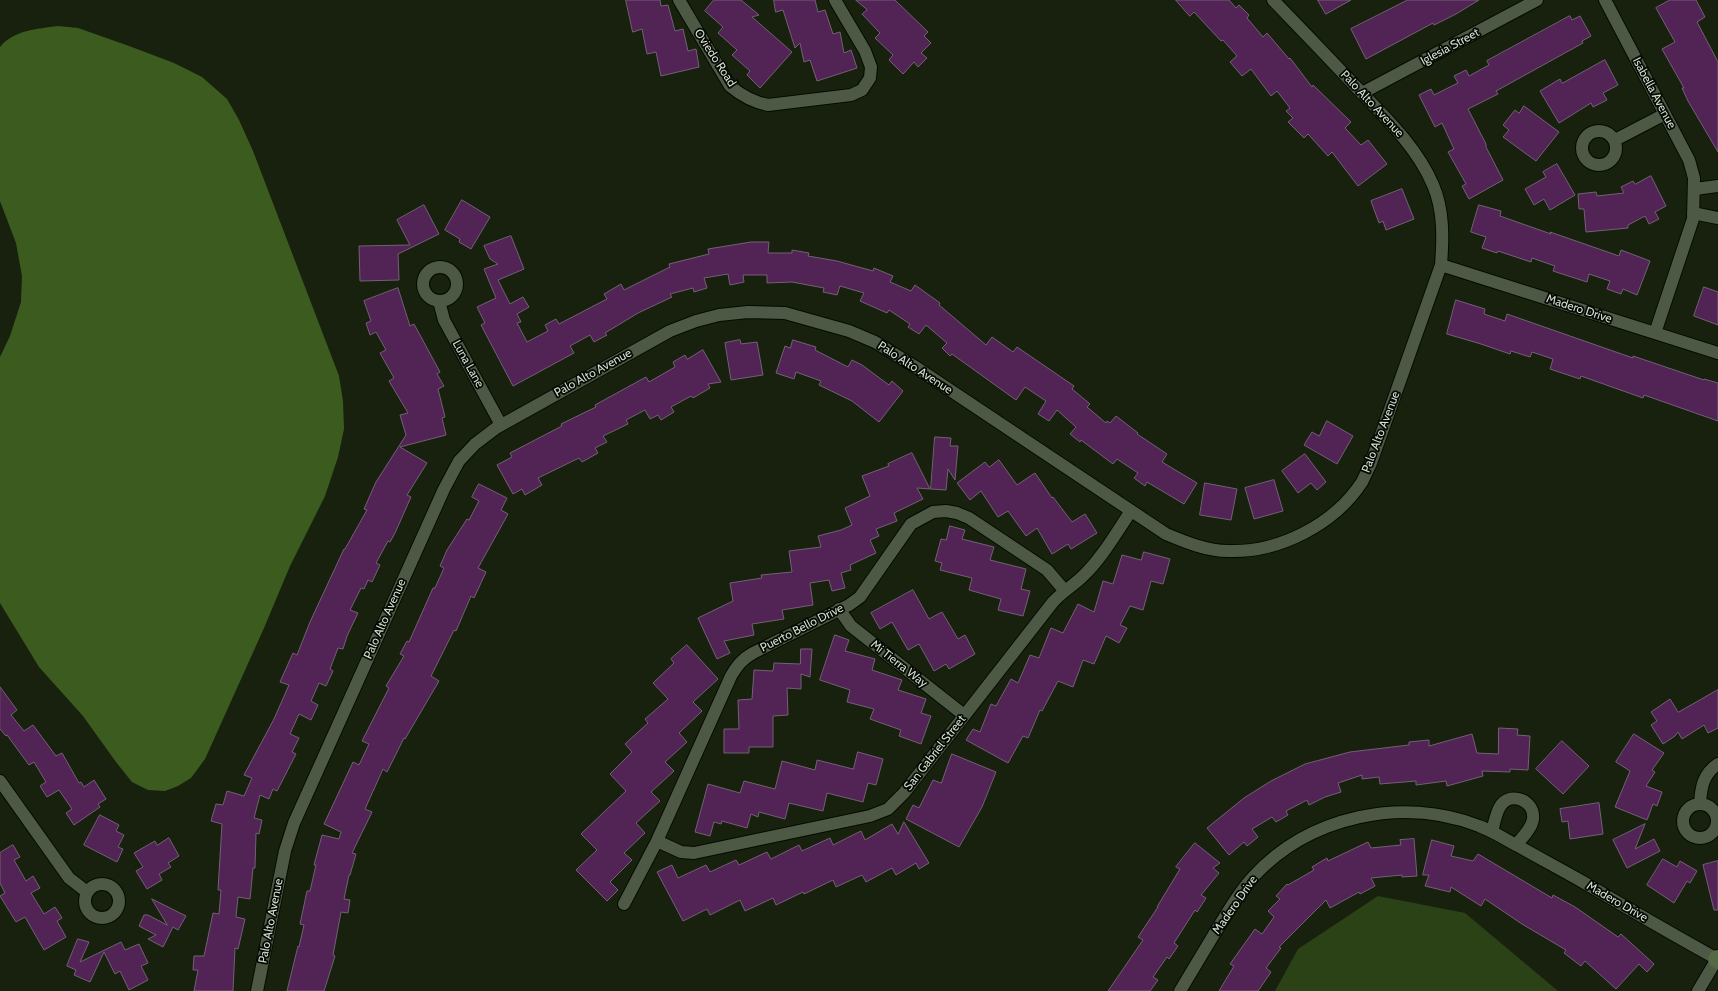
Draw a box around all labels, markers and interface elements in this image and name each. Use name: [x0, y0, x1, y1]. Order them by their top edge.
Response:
street label: Iglesia Street: [1418, 25, 1482, 69]
street label: Oviedo Road: [691, 26, 739, 90]
street label: Isabella Avenue: [1629, 55, 1679, 131]
street label: Palo Alto Avenue: [1337, 68, 1407, 140]
street label: Madero Drive: [1544, 292, 1614, 326]
street label: Luna Lane: [449, 338, 487, 390]
street label: Palo Alto Avenue: [875, 339, 955, 397]
street label: Palo Alto Avenue: [552, 346, 634, 400]
street label: Palo Alto Avenue: [1359, 389, 1403, 475]
street label: Palo Alto Avenue: [361, 577, 409, 661]
street label: Puerto Bello Drive: [758, 601, 846, 655]
street label: Mi Tierra Way: [868, 637, 930, 691]
street label: San Gabriel Street: [901, 713, 969, 793]
street label: Madero Drive: [1210, 873, 1260, 937]
street label: Palo Alto Avenue: [256, 877, 286, 965]
street label: Madero Drive: [1584, 879, 1650, 925]

